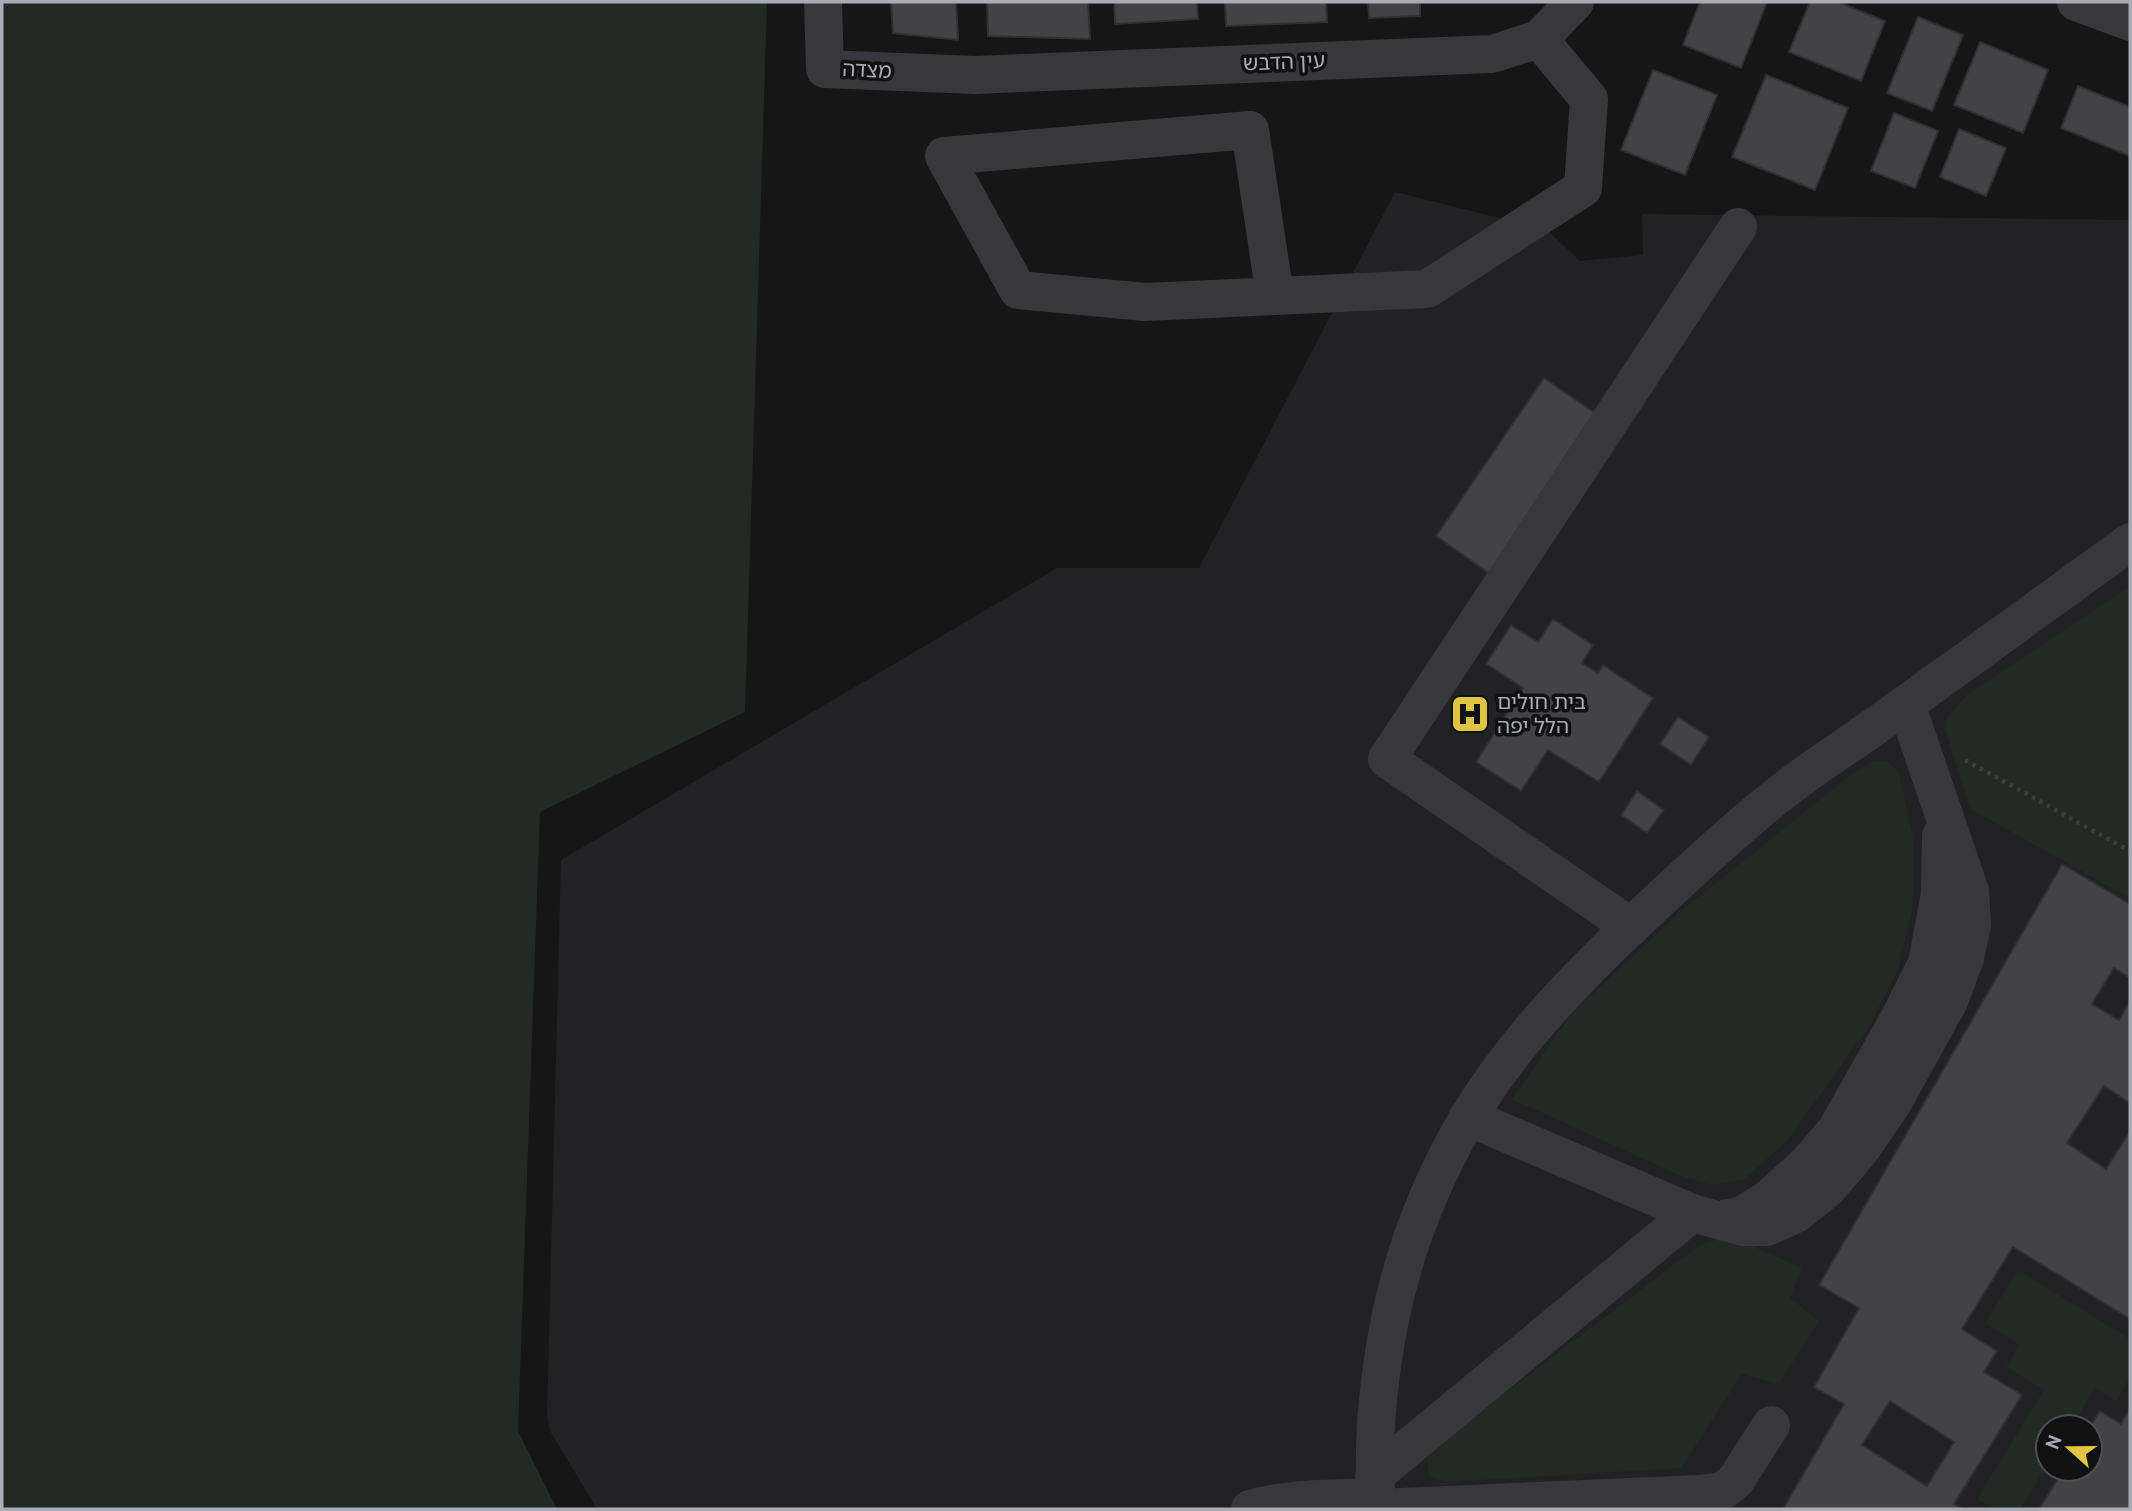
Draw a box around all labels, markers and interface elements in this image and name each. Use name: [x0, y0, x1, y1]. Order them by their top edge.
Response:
street label: עין הדבש: [1242, 47, 1326, 76]
street label: מצדה: [842, 55, 892, 84]
place label: בית חולים הלל יפה: [1497, 688, 1586, 739]
hospital icon: בית חולים הלל יפה: [1449, 693, 1491, 735]
north arrow: [2034, 1413, 2104, 1483]
text: N: [2040, 1432, 2067, 1452]

